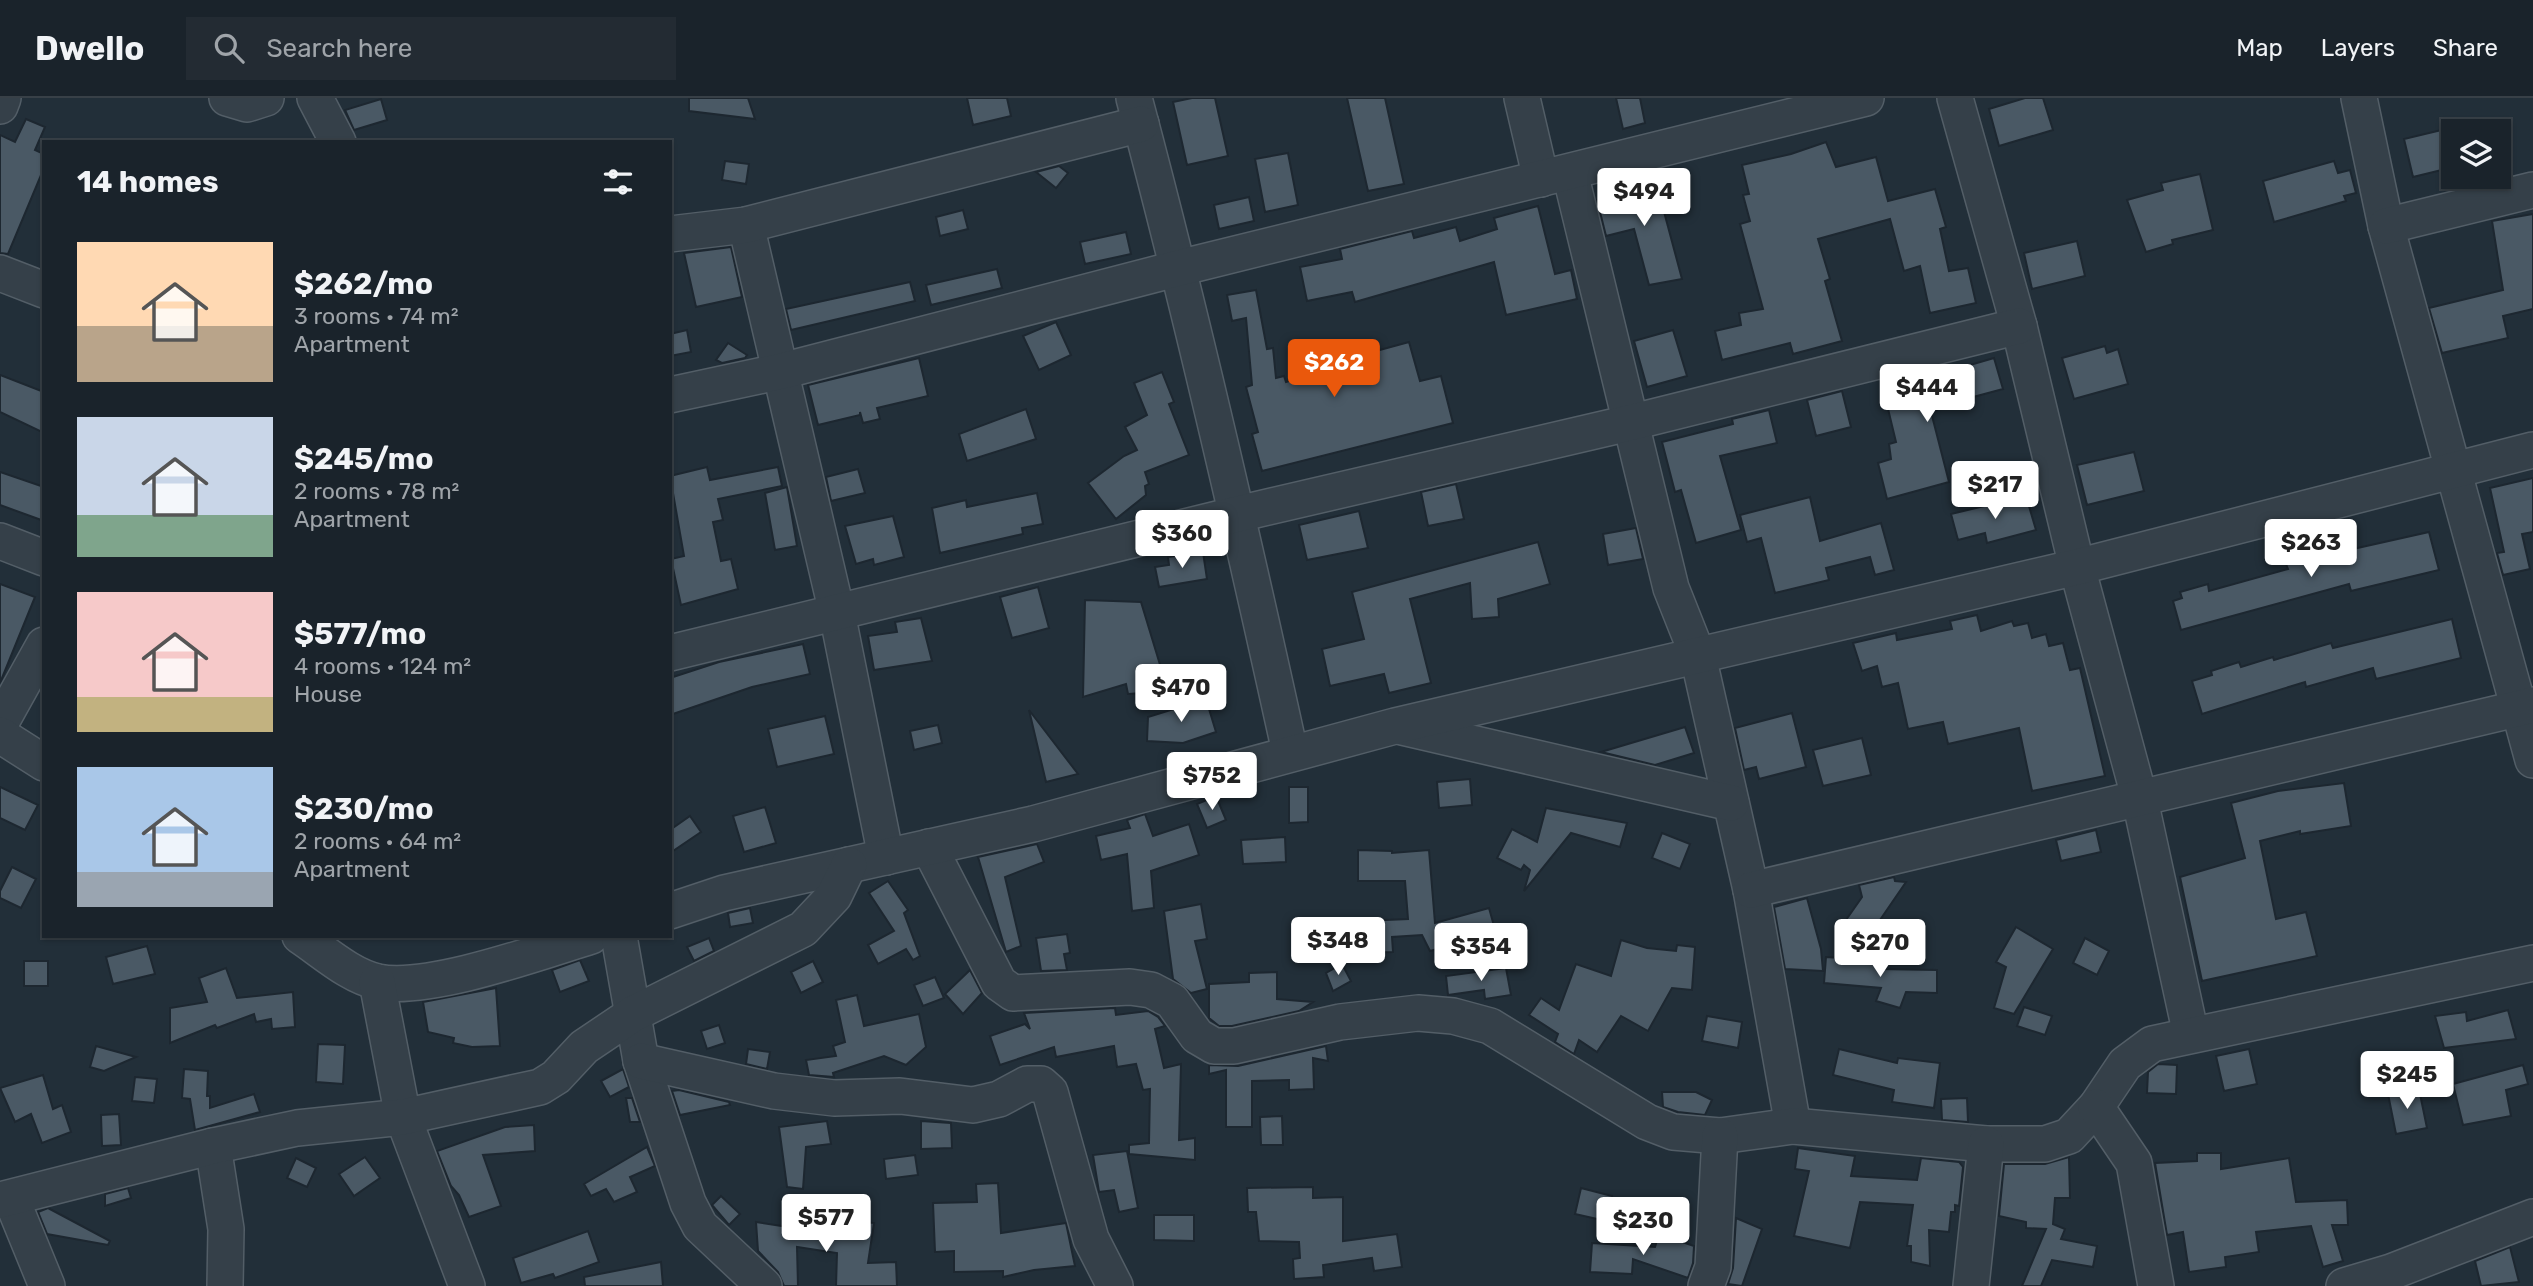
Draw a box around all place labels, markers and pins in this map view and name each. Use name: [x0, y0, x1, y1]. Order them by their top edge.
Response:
pin: $494: [1603, 169, 1685, 228]
pin: $262: [1293, 340, 1375, 399]
pin: $444: [1886, 364, 1968, 424]
pin: $217: [1954, 462, 2036, 521]
pin: $360: [1141, 510, 1223, 570]
pin: $263: [2270, 519, 2352, 579]
pin: $470: [1140, 664, 1222, 724]
pin: $752: [1171, 752, 1253, 812]
pin: $348: [1297, 918, 1379, 977]
pin: $270: [1839, 920, 1921, 979]
pin: $354: [1440, 924, 1522, 983]
pin: $245: [2366, 1052, 2448, 1111]
pin: $577: [785, 1194, 867, 1254]
pin: $230: [1602, 1198, 1684, 1257]

